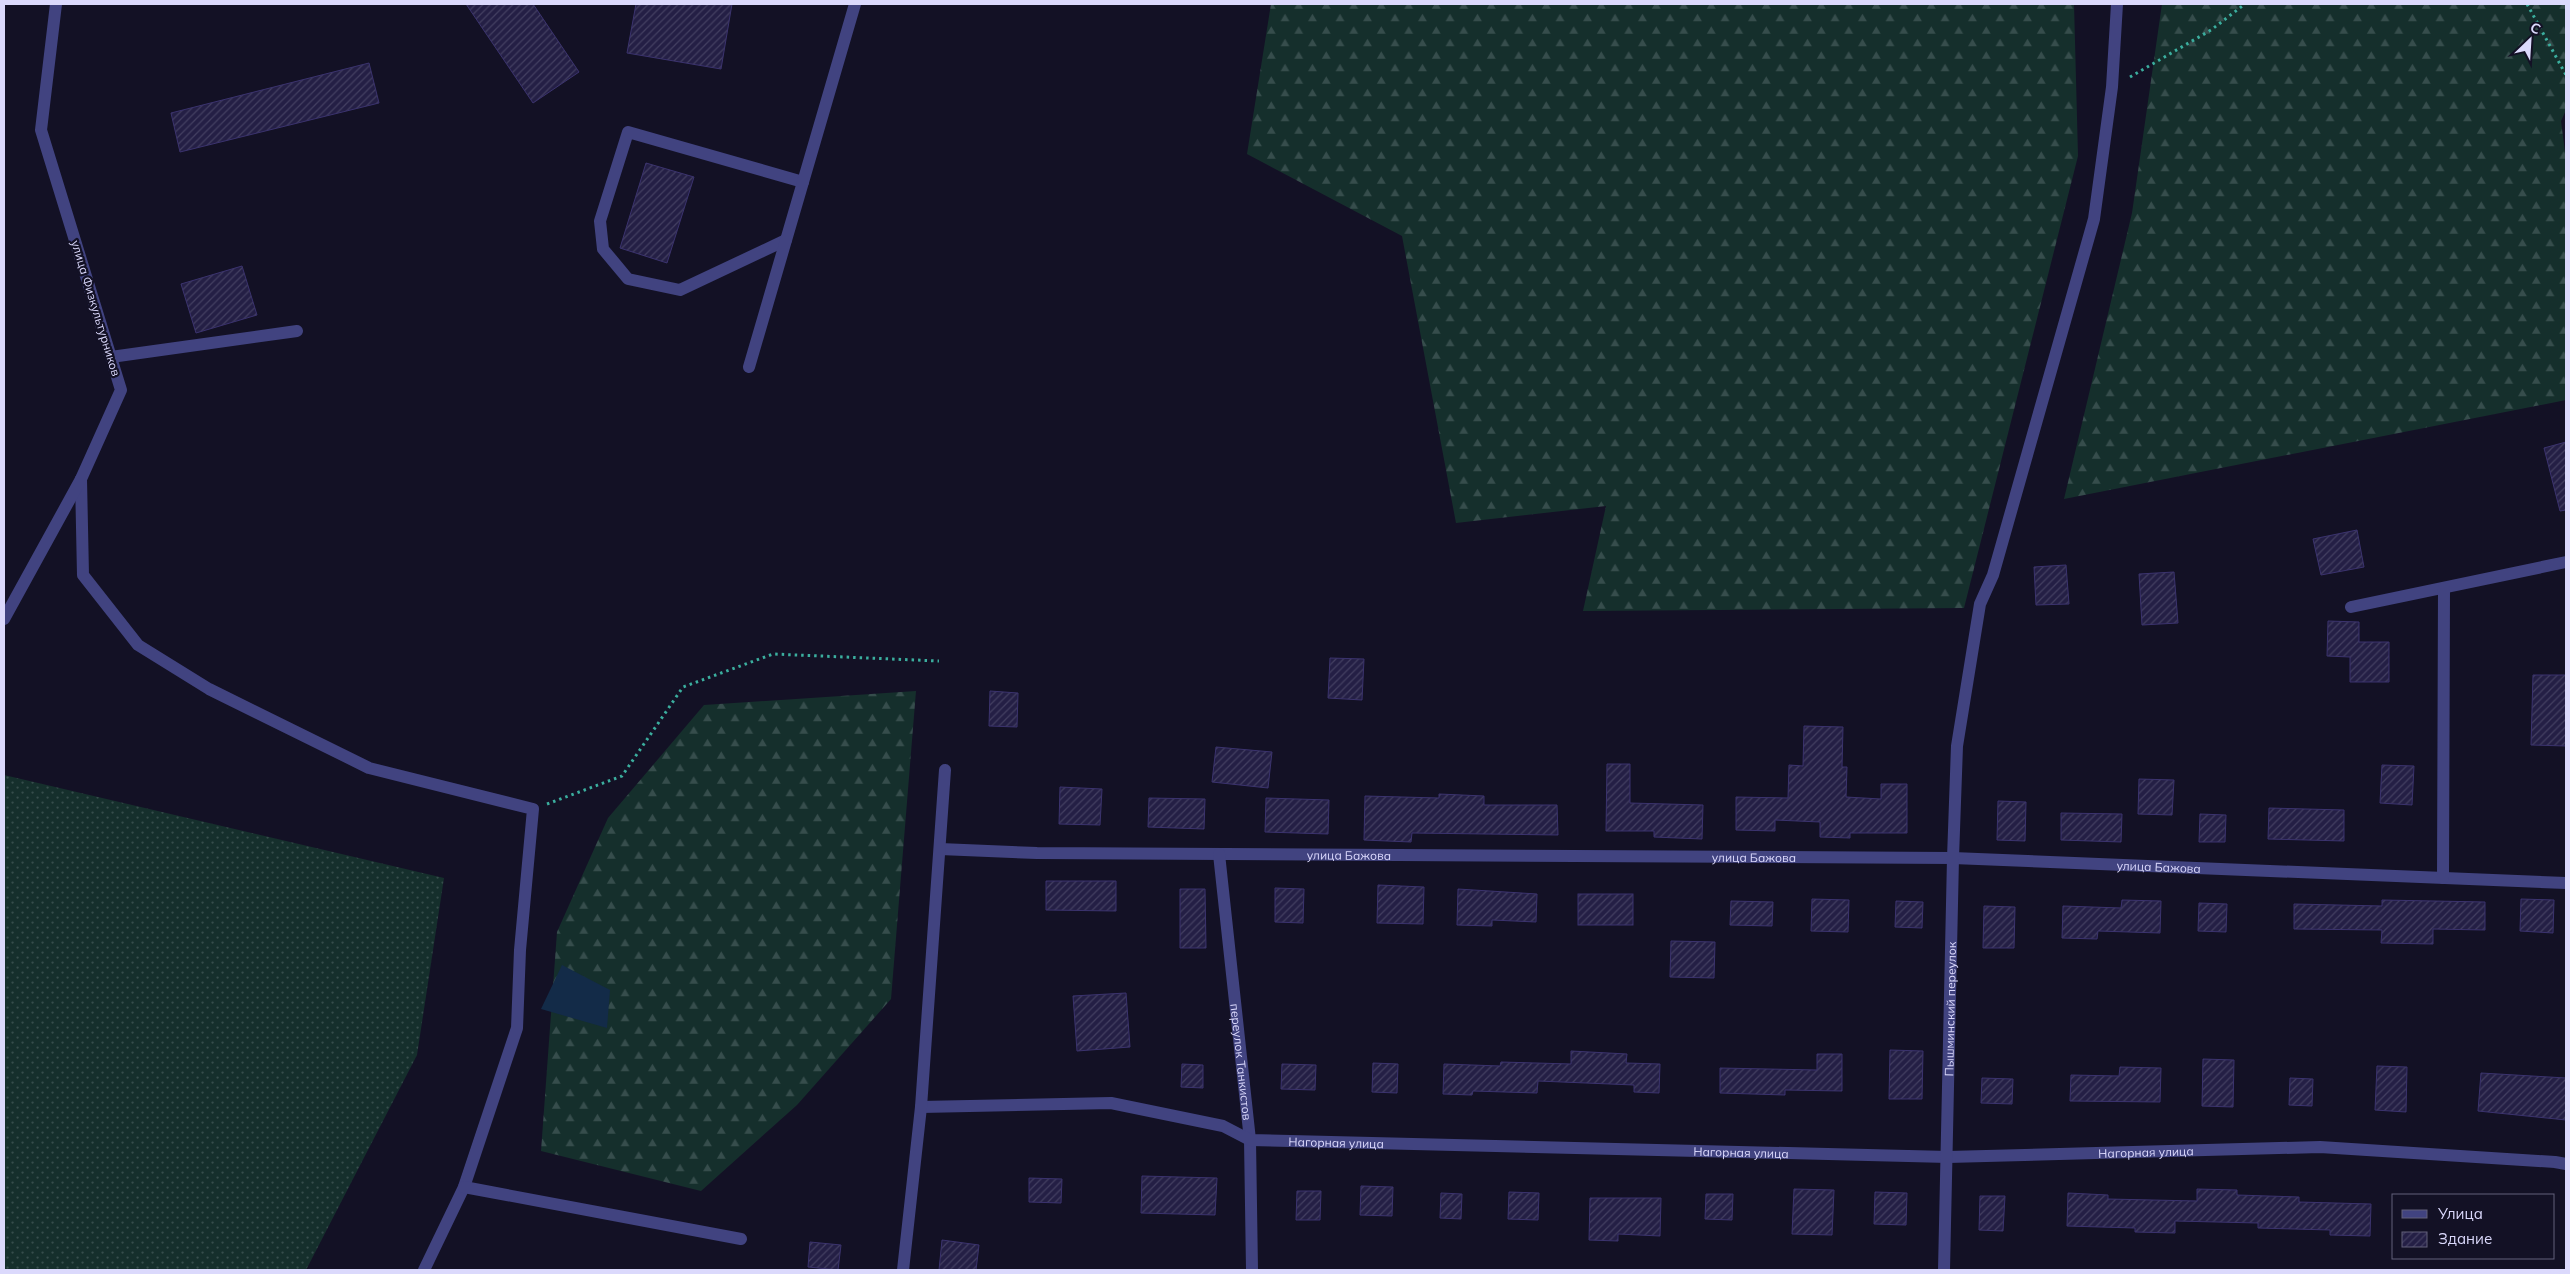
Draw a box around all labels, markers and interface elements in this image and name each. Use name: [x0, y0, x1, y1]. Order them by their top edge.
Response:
north arrow: [2505, 15, 2555, 65]
text: С: [2527, 18, 2544, 38]
street label: улица Физкультурников: [68, 238, 124, 378]
street label: улица Бажова: [1307, 847, 1391, 862]
street label: улица Бажова: [1712, 849, 1796, 865]
street label: улица Бажова: [2116, 857, 2201, 876]
street label: Пышминский переулок: [1941, 941, 1959, 1077]
street label: переулок Танкистов: [1228, 1003, 1255, 1121]
street label: Нагорная улица: [1288, 1133, 1384, 1151]
street label: Нагорная улица: [1693, 1143, 1789, 1161]
street label: Нагорная улица: [2098, 1143, 2194, 1160]
legend: [2392, 1194, 2555, 1259]
text: Улица: [2437, 1204, 2483, 1223]
text: Здание: [2438, 1229, 2492, 1248]

